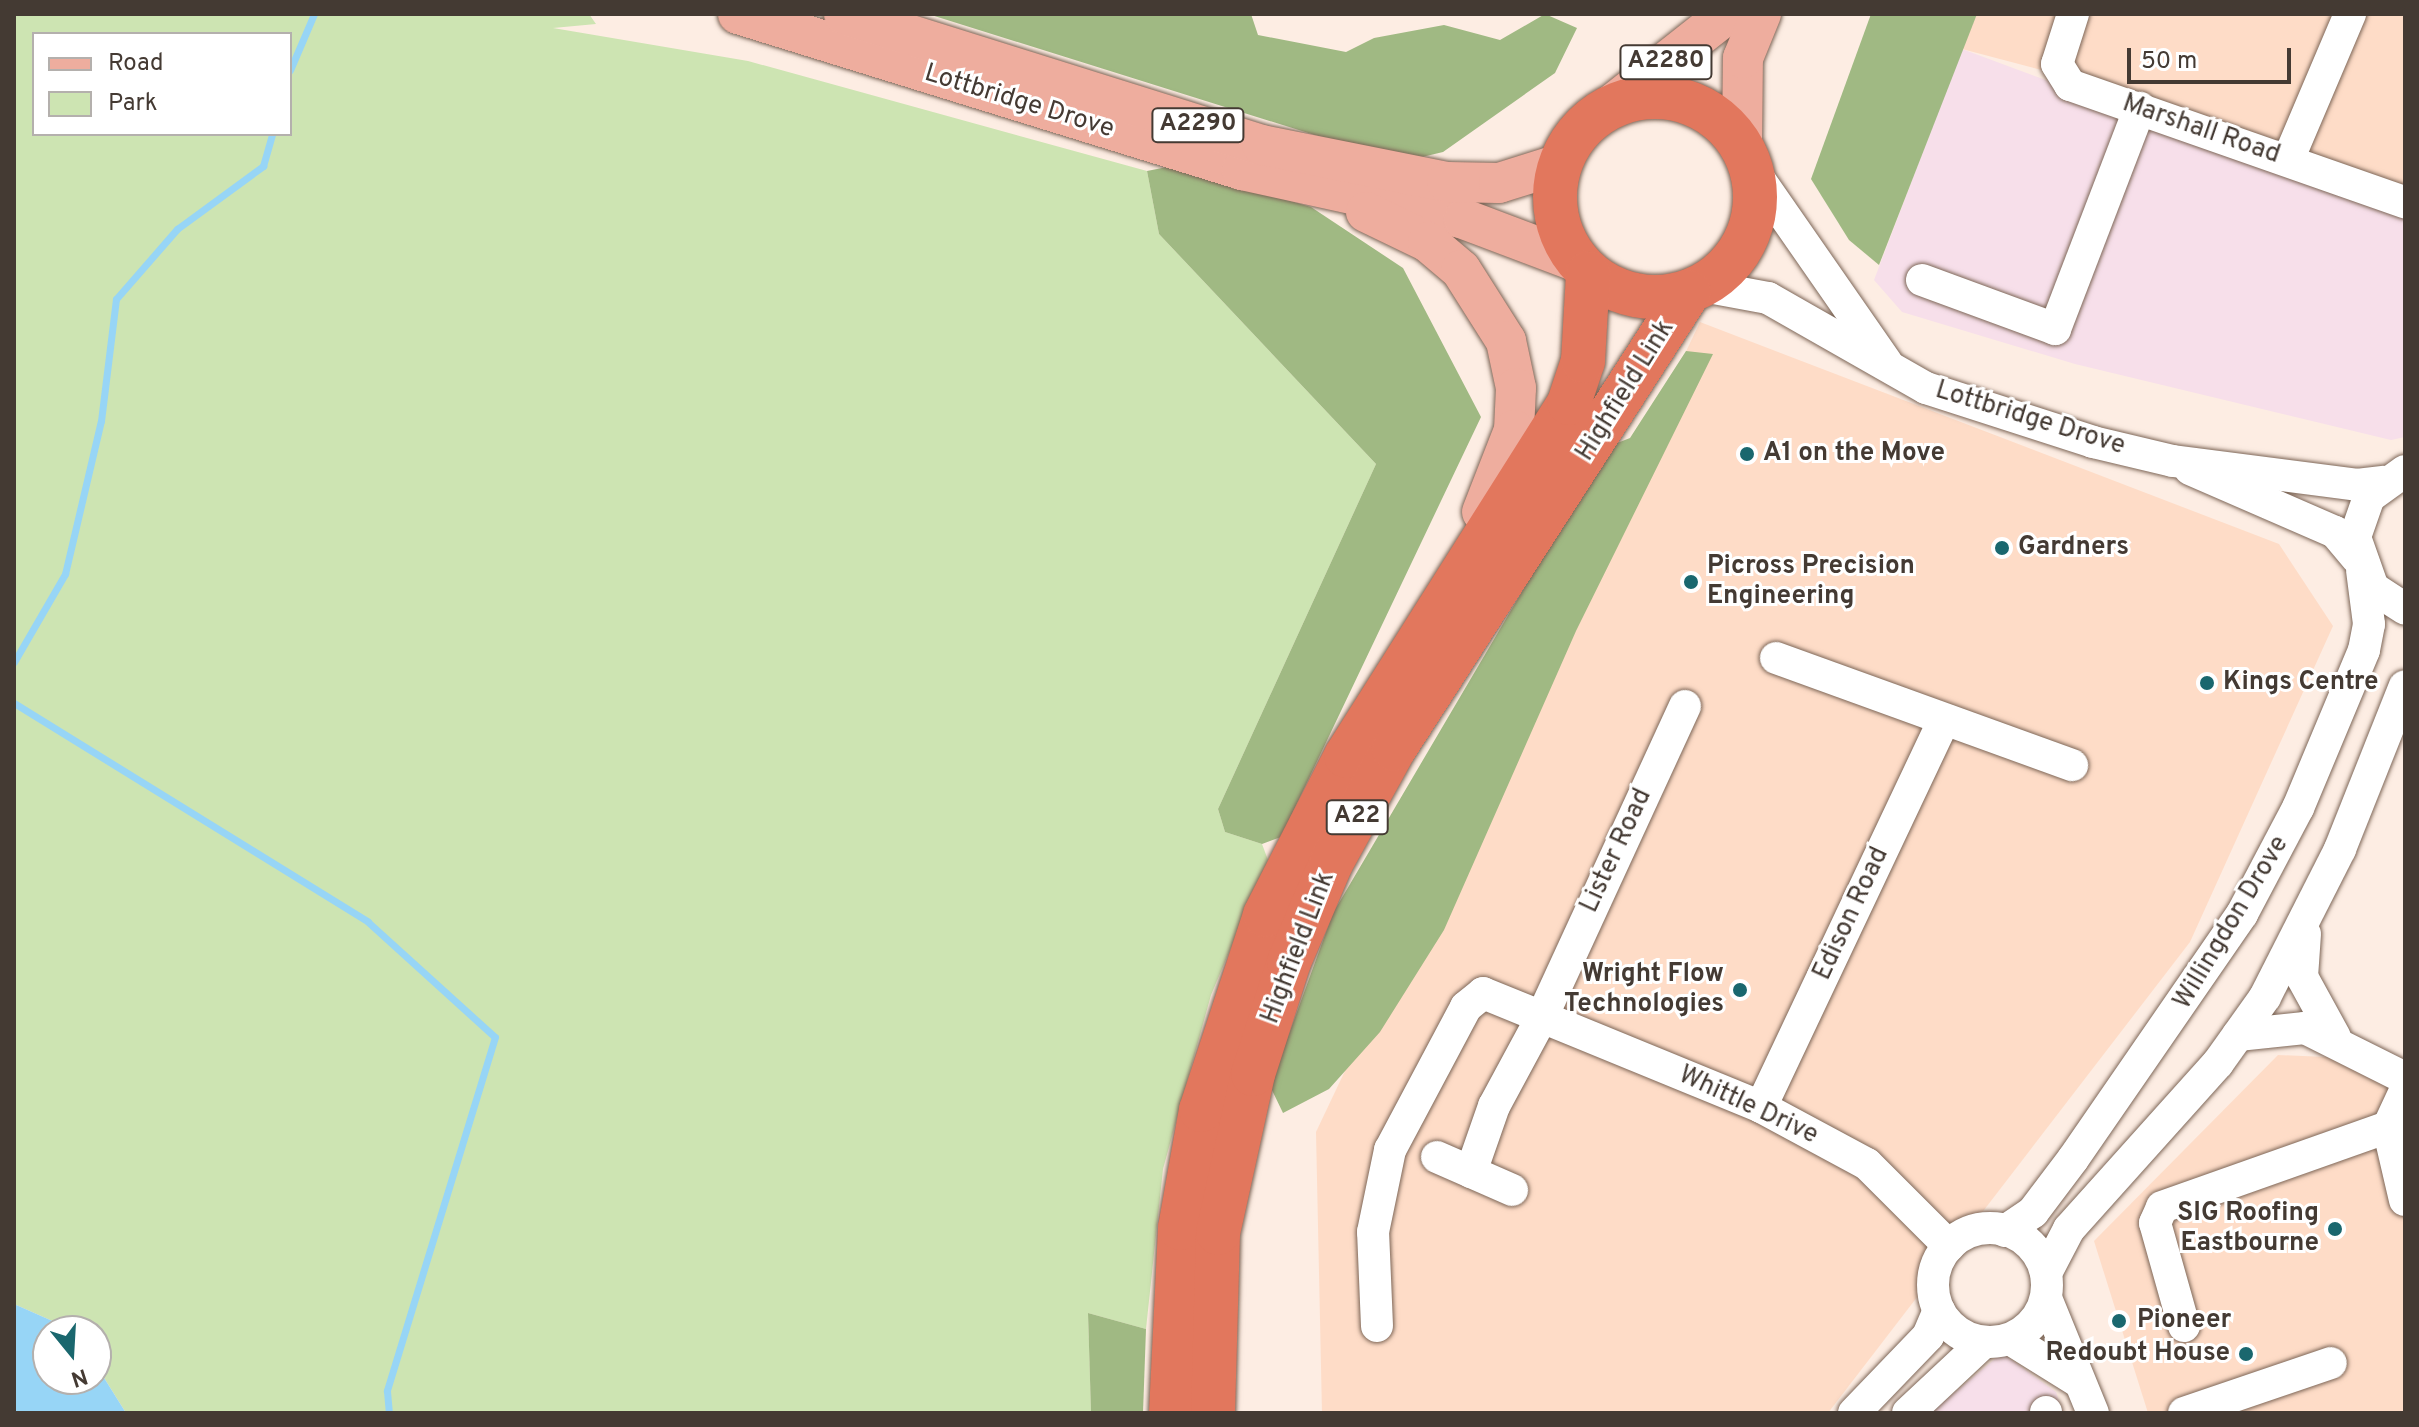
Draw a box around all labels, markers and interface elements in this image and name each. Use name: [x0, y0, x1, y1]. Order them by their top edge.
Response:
legend: [32, 32, 292, 136]
scale bar: [2131, 32, 2295, 82]
road number: A2280: [1618, 42, 1714, 82]
text: 50 m: [2141, 47, 2197, 77]
text: Road: [108, 49, 164, 79]
street label: Lottbridge Drove: [920, 58, 1118, 146]
street label: Marshall Road: [2118, 88, 2284, 172]
text: Park: [108, 89, 158, 119]
road number: A2290: [1150, 105, 1246, 145]
street label: Highfield Link: [1570, 315, 1682, 467]
street label: Lottbridge Drove: [1931, 375, 2129, 463]
place label: A1 on the Move: [1763, 438, 1945, 470]
marker: A1 on the Move: [1738, 445, 1756, 463]
place label: Gardners: [2018, 532, 2129, 564]
marker: Gardners: [1993, 539, 2011, 557]
place label: Picross Precision Engineering: [1707, 551, 1915, 612]
marker: Picross Precision Engineering: [1682, 573, 1700, 591]
place label: Kings Centre: [2223, 667, 2378, 699]
marker: Kings Centre: [2198, 674, 2216, 692]
street label: Lister Road: [1575, 784, 1659, 918]
road number: A22: [1325, 797, 1389, 837]
street label: Willingdon Drove: [2168, 831, 2296, 1015]
street label: Edison Road: [1808, 843, 1896, 985]
street label: Highfield Link: [1256, 868, 1342, 1028]
place label: Wright Flow Technologies: [1564, 959, 1724, 1020]
marker: Wright Flow Technologies: [1731, 981, 1749, 999]
street label: Whittle Drive: [1673, 1060, 1823, 1152]
place label: SIG Roofing Eastbourne: [2177, 1198, 2319, 1260]
marker: SIG Roofing Eastbourne: [2326, 1220, 2344, 1238]
place label: Pioneer: [2137, 1305, 2231, 1337]
marker: Pioneer: [2108, 1310, 2130, 1332]
north arrow: [32, 1315, 112, 1395]
place label: Redoubt House: [2045, 1338, 2230, 1370]
marker: Redoubt House: [2237, 1345, 2255, 1363]
text: N: [67, 1361, 91, 1392]

